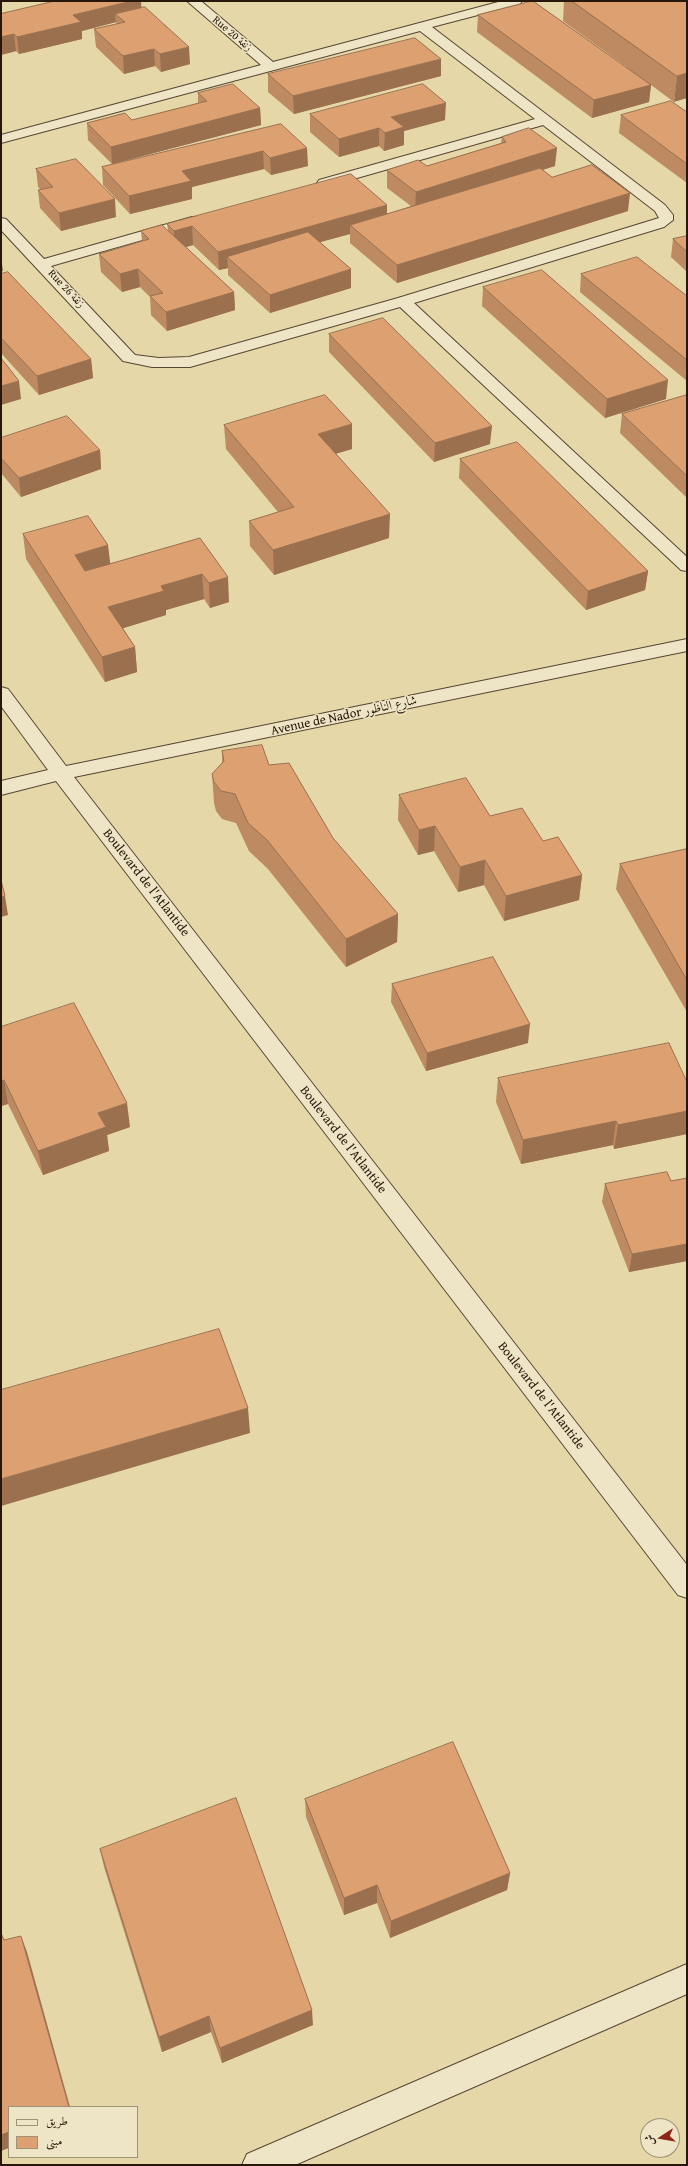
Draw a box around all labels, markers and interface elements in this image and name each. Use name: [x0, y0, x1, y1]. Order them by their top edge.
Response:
street label: Rue 20 زنقة: [209, 14, 255, 54]
street label: Rue 26 زنقة: [45, 267, 87, 311]
street label: Avenue de Nador شارع الناظور: [270, 693, 418, 739]
street label: Boulevard de l'Atlantide: [99, 826, 193, 940]
street label: Boulevard de l'Atlantide: [296, 1083, 390, 1197]
street label: Boulevard de l'Atlantide: [494, 1339, 588, 1453]
legend: [8, 2106, 138, 2158]
text: طريق: [46, 2112, 68, 2129]
north arrow: [640, 2118, 680, 2158]
text: مبنى: [46, 2132, 62, 2149]
text: ش: [640, 2133, 658, 2147]

